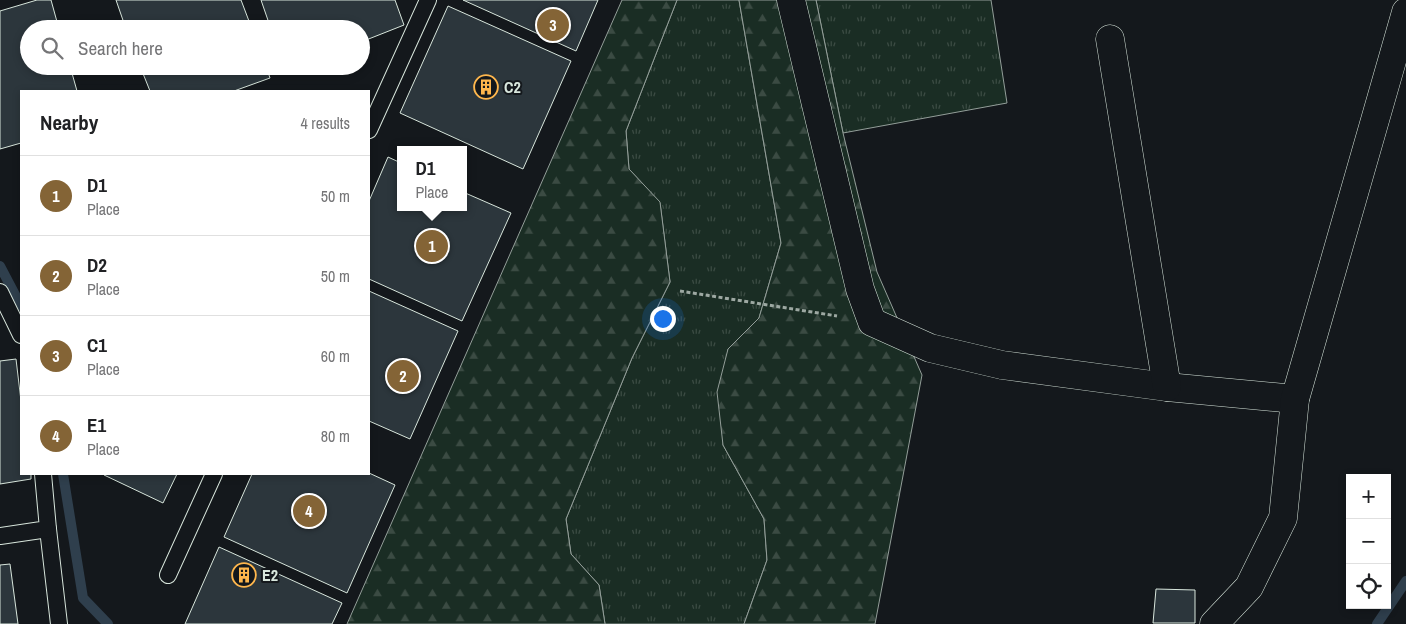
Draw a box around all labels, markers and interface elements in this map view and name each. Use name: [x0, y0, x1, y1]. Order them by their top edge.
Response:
pin: 3: [537, 6, 569, 44]
search box: [20, 20, 370, 75]
icon: search: [38, 34, 66, 62]
text: Search here: [78, 35, 163, 61]
building icon: C2: [473, 74, 499, 100]
place label: C2: [504, 76, 521, 98]
text: Nearby: [40, 108, 98, 137]
text: 4 results: [300, 112, 350, 134]
popup: [397, 146, 467, 211]
text: D1: [416, 155, 436, 181]
text: D1: [87, 172, 107, 198]
text: Place: [416, 181, 448, 203]
text: 1: [52, 185, 60, 207]
text: 50 m: [321, 185, 350, 207]
text: Place: [87, 198, 120, 220]
pin: 1: [416, 227, 448, 265]
text: D2: [87, 252, 107, 278]
text: 2: [52, 265, 60, 287]
text: 50 m: [321, 265, 350, 287]
text: Place: [87, 278, 120, 300]
your location: [650, 306, 676, 332]
text: C1: [87, 332, 107, 358]
text: 3: [52, 345, 60, 367]
text: 60 m: [321, 345, 350, 367]
pin: 2: [387, 357, 419, 395]
text: Place: [87, 358, 120, 380]
text: E1: [87, 412, 106, 438]
text: 4: [52, 425, 60, 447]
text: 80 m: [321, 425, 350, 447]
text: Place: [87, 438, 120, 460]
map controls: [1346, 474, 1391, 609]
button: +: [1346, 474, 1391, 519]
pin: 4: [293, 492, 325, 530]
button: −: [1346, 519, 1391, 564]
building icon: E2: [231, 562, 257, 588]
place label: E2: [262, 564, 278, 586]
button: locate: [1346, 564, 1391, 609]

